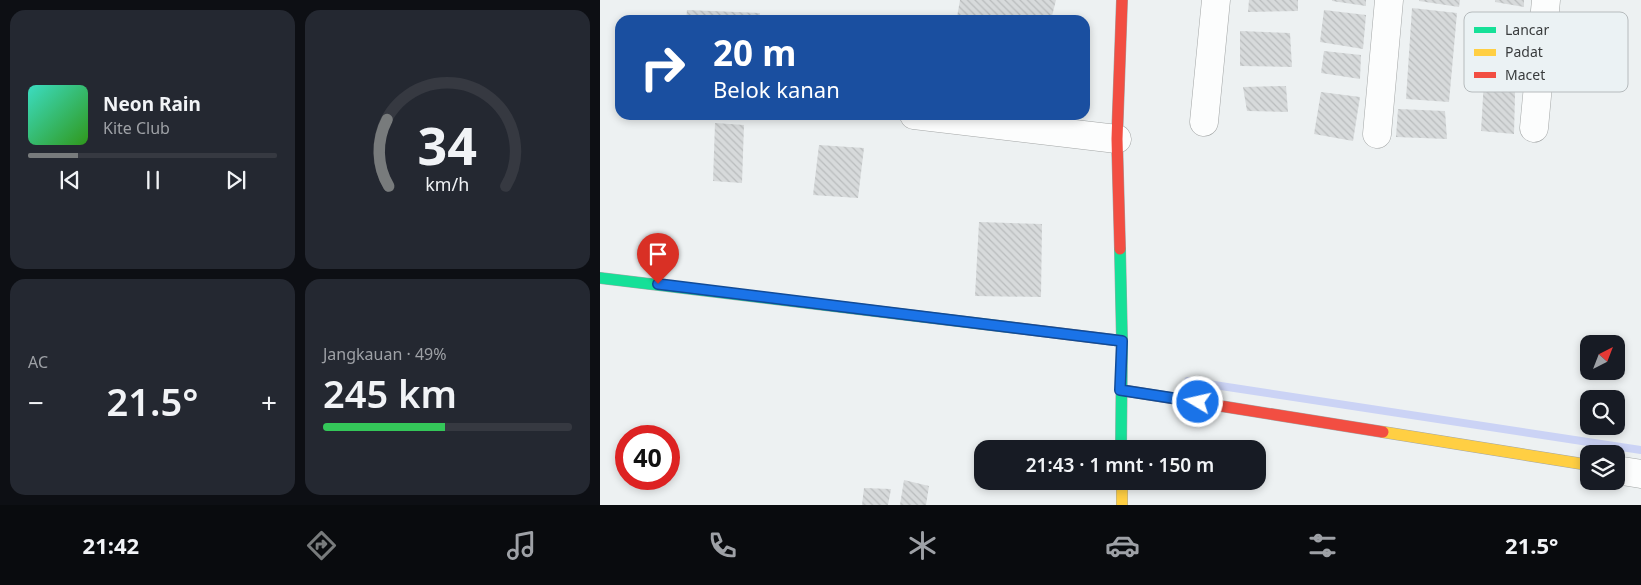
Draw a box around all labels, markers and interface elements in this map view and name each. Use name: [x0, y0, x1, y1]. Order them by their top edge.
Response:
legend: [1464, 12, 1628, 92]
text: Lancar: [1505, 20, 1549, 39]
text: 20 m: [713, 29, 796, 76]
icon: right: [630, 35, 695, 100]
text: Padat: [1505, 42, 1543, 61]
text: Macet: [1505, 65, 1545, 84]
text: Belok kanan: [713, 74, 840, 104]
text: Neon Rain: [103, 91, 201, 117]
text: 34: [418, 109, 477, 180]
text: Kite Club: [103, 117, 170, 139]
icon: previous: [56, 166, 84, 194]
icon: pause: [139, 166, 167, 194]
icon: next: [222, 166, 250, 194]
text: km/h: [426, 172, 469, 196]
pin: [637, 233, 679, 284]
icon: arrive: [644, 240, 672, 268]
north arrow: [1580, 335, 1625, 380]
map controls: [1580, 335, 1625, 490]
text: Jangkauan · 49%: [323, 343, 447, 365]
text: AC: [28, 351, 48, 373]
text: 245 km: [323, 367, 457, 419]
text: 21.5°: [107, 375, 198, 427]
position arrow: [1171, 375, 1223, 427]
text: −: [28, 383, 44, 421]
text: +: [261, 383, 277, 421]
button: search: [1580, 390, 1625, 435]
speed limit sign: 40: [615, 425, 680, 490]
button: layers: [1580, 445, 1625, 490]
text: 21:43 · 1 mnt · 150 m: [1026, 452, 1214, 478]
icon: directions: [304, 528, 339, 563]
icon: music: [504, 528, 539, 563]
icon: phone: [705, 528, 740, 563]
icon: climate: [905, 528, 940, 563]
icon: car: [1105, 528, 1140, 563]
icon: filters: [1305, 528, 1340, 563]
text: 21:42: [83, 530, 139, 560]
text: 21.5°: [1505, 530, 1558, 560]

